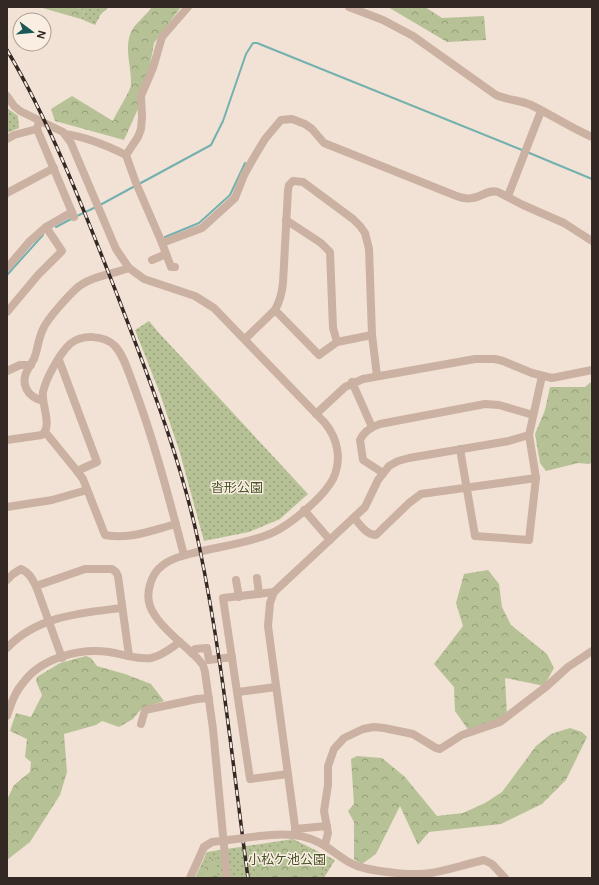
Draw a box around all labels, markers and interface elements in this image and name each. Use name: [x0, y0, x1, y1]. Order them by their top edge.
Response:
north arrow: [12, 12, 52, 52]
text: N: [34, 29, 49, 41]
park label: 沓形公園: [211, 479, 263, 496]
park label: 小松ケ池公園: [248, 851, 326, 868]

